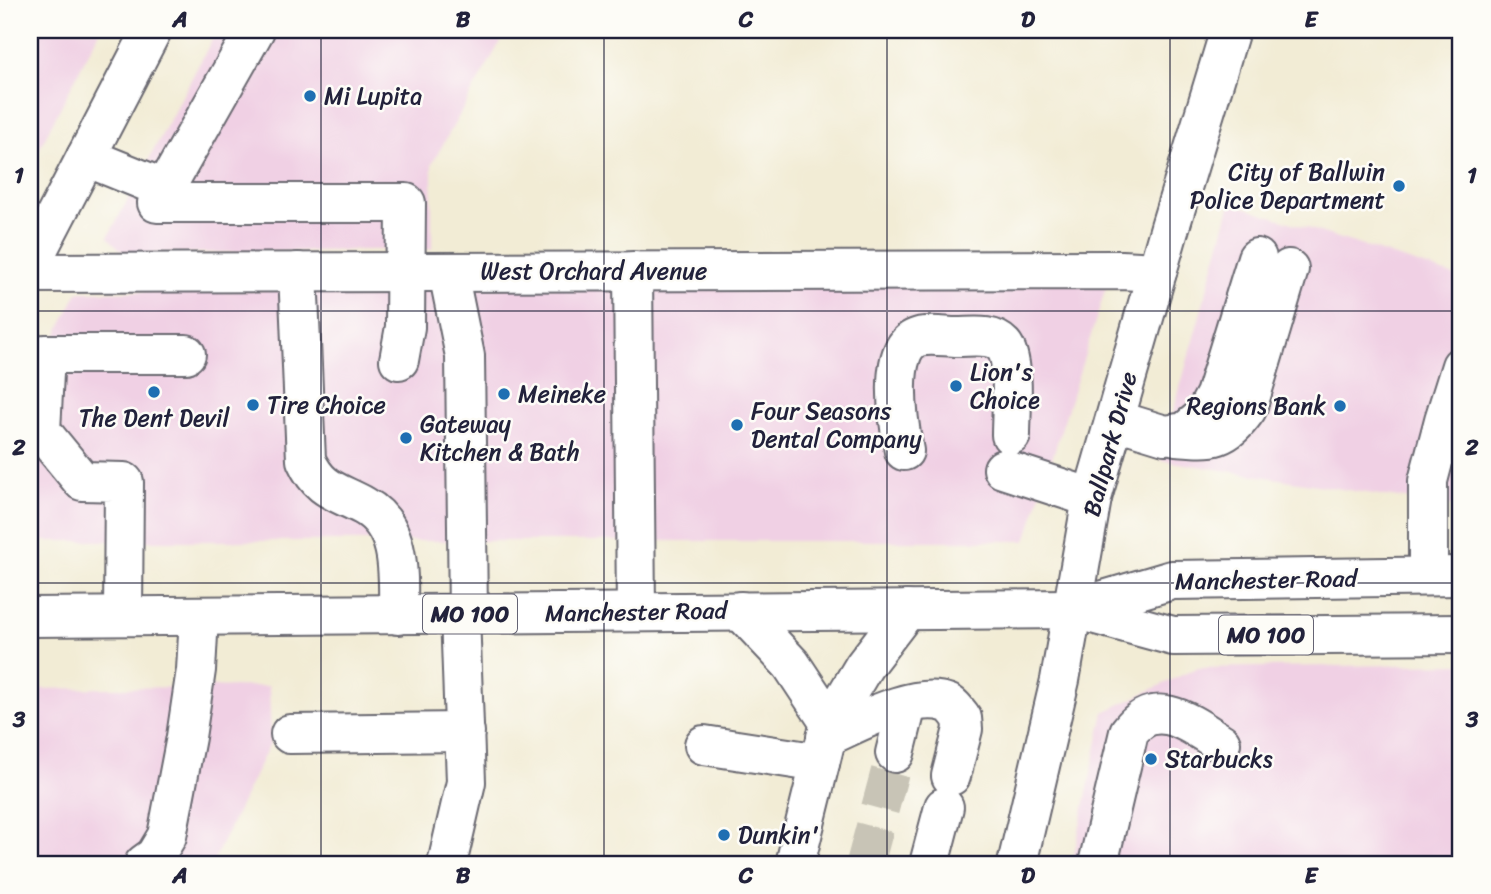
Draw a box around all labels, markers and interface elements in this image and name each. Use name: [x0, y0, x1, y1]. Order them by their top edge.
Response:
text: A: [171, 0, 188, 40]
text: B: [456, 0, 471, 40]
text: C: [738, 0, 754, 40]
text: D: [1021, 0, 1036, 40]
text: E: [1305, 0, 1320, 40]
place label: Mi Lupita: [324, 75, 422, 117]
marker: Mi Lupita: [302, 88, 318, 104]
place label: City of Ballwin Police Department: [1190, 151, 1385, 221]
text: 1: [14, 155, 24, 196]
text: 1: [1467, 155, 1477, 196]
marker: City of Ballwin Police Department: [1391, 178, 1407, 194]
street label: West Orchard Avenue: [481, 250, 707, 292]
place label: Lion's Choice: [970, 351, 1040, 421]
street label: Ballpark Drive: [1070, 367, 1150, 521]
place label: Meineke: [518, 373, 606, 415]
marker: Lion's Choice: [948, 378, 964, 394]
marker: The Dent Devil: [146, 384, 162, 400]
place label: Tire Choice: [267, 384, 386, 426]
place label: Regions Bank: [1187, 385, 1326, 427]
marker: Meineke: [496, 386, 512, 402]
place label: Four Seasons Dental Company: [751, 390, 922, 460]
place label: The Dent Devil: [79, 397, 230, 439]
marker: Tire Choice: [245, 397, 261, 413]
marker: Regions Bank: [1332, 398, 1348, 414]
place label: Gateway Kitchen & Bath: [420, 403, 579, 473]
marker: Four Seasons Dental Company: [729, 417, 745, 433]
text: 2: [11, 427, 26, 468]
text: 2: [1464, 427, 1479, 468]
marker: Gateway Kitchen & Bath: [398, 430, 414, 446]
street label: Manchester Road: [1175, 557, 1360, 603]
street label: Manchester Road: [545, 589, 730, 635]
road number: MO 100: [423, 594, 517, 634]
road number: MO 100: [1219, 615, 1313, 654]
text: 3: [12, 699, 26, 740]
text: 3: [1465, 699, 1479, 740]
place label: Starbucks: [1165, 738, 1273, 780]
marker: Starbucks: [1143, 751, 1159, 767]
place label: Dunkin': [738, 814, 820, 856]
marker: Dunkin': [716, 827, 732, 843]
text: A: [171, 855, 188, 894]
text: B: [456, 855, 471, 894]
text: C: [738, 855, 754, 894]
text: D: [1021, 855, 1036, 894]
text: E: [1305, 855, 1320, 894]

